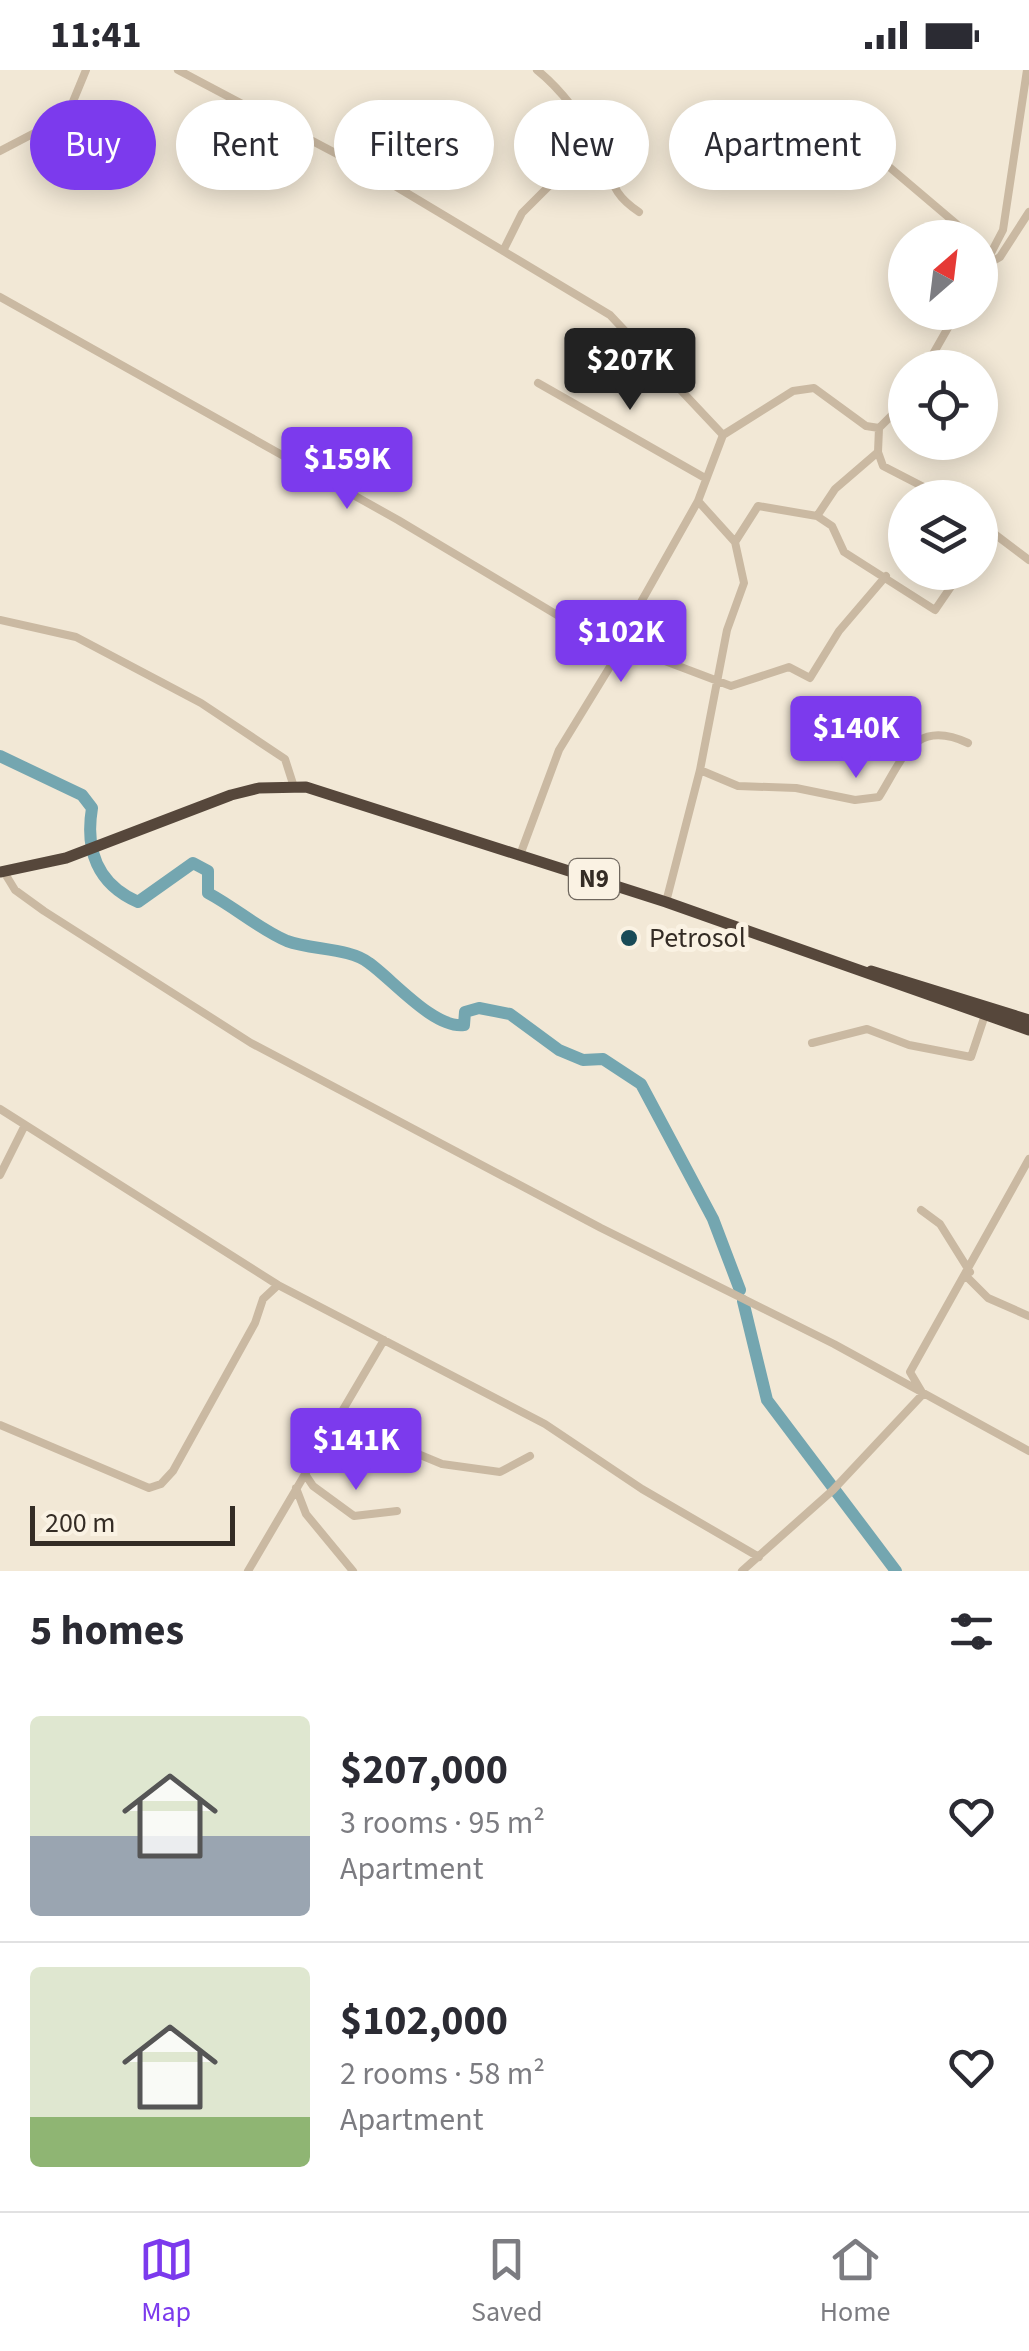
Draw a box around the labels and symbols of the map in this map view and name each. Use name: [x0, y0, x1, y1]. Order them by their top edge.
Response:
north arrow: [888, 220, 998, 330]
pin: $207K: [560, 328, 700, 413]
pin: $159K: [277, 427, 417, 512]
pin: $102K: [551, 600, 691, 685]
pin: $140K: [786, 696, 926, 781]
road number: N9: [569, 859, 619, 899]
place label: Petrosol: [649, 918, 746, 958]
marker: Petrosol: [618, 927, 640, 949]
pin: $141K: [286, 1408, 426, 1493]
scale bar: [30, 1501, 235, 1546]

